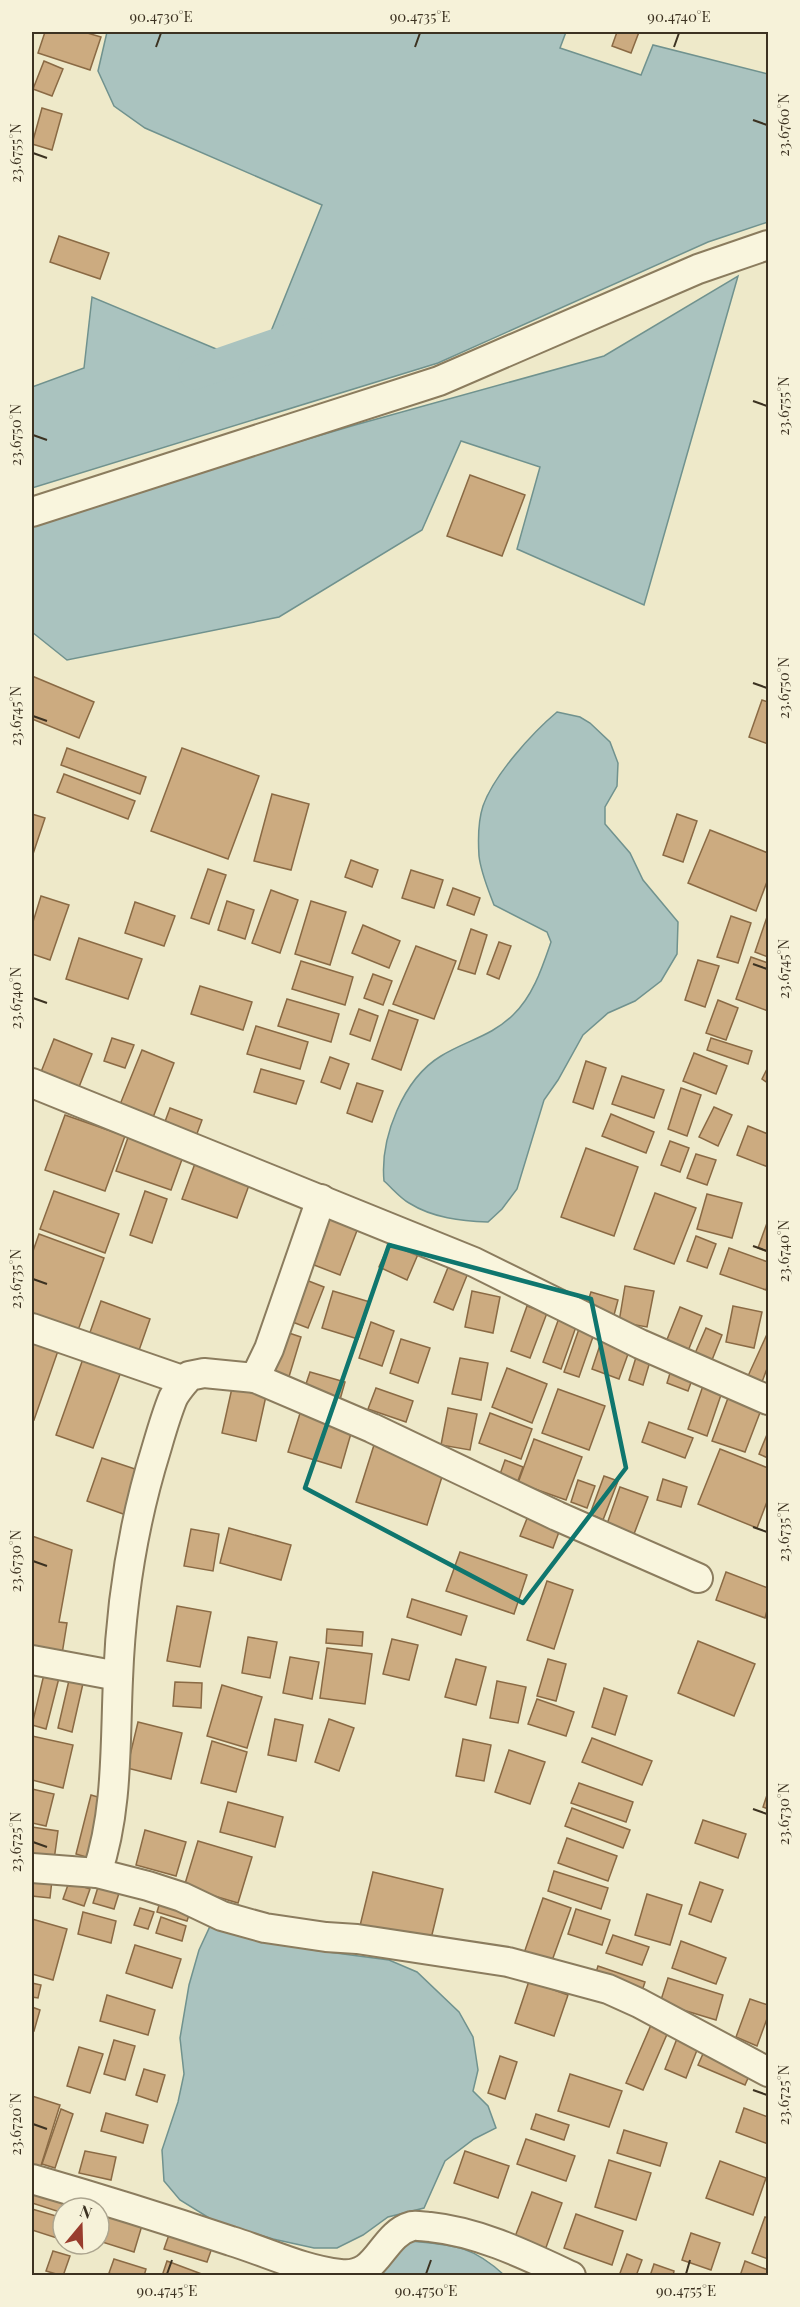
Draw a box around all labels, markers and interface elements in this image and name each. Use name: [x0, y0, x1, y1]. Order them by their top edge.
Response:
text: 90.4730°E: [129, 6, 193, 26]
text: 90.4735°E: [390, 6, 450, 26]
text: 90.4740°E: [647, 6, 711, 26]
text: 23.6760°N: [773, 93, 793, 157]
text: 23.6755°N: [5, 123, 25, 183]
text: 23.6755°N: [773, 376, 793, 436]
text: 23.6750°N: [5, 404, 25, 466]
text: 23.6750°N: [773, 657, 793, 719]
text: 23.6745°N: [5, 686, 25, 746]
text: 23.6745°N: [773, 939, 793, 999]
text: 23.6740°N: [5, 966, 25, 1029]
text: 23.6740°N: [773, 1219, 793, 1282]
text: 23.6735°N: [5, 1249, 25, 1309]
text: 23.6735°N: [773, 1502, 793, 1562]
text: 23.6730°N: [5, 1529, 25, 1592]
text: 23.6730°N: [773, 1782, 793, 1845]
text: 23.6725°N: [5, 1811, 25, 1872]
text: 23.6725°N: [773, 2064, 793, 2125]
text: 23.6720°N: [5, 2092, 25, 2155]
north arrow: [51, 2196, 111, 2256]
text: N: [77, 2200, 95, 2223]
text: 90.4745°E: [137, 2280, 197, 2300]
text: 90.4750°E: [395, 2280, 457, 2300]
text: 90.4755°E: [656, 2280, 716, 2300]

